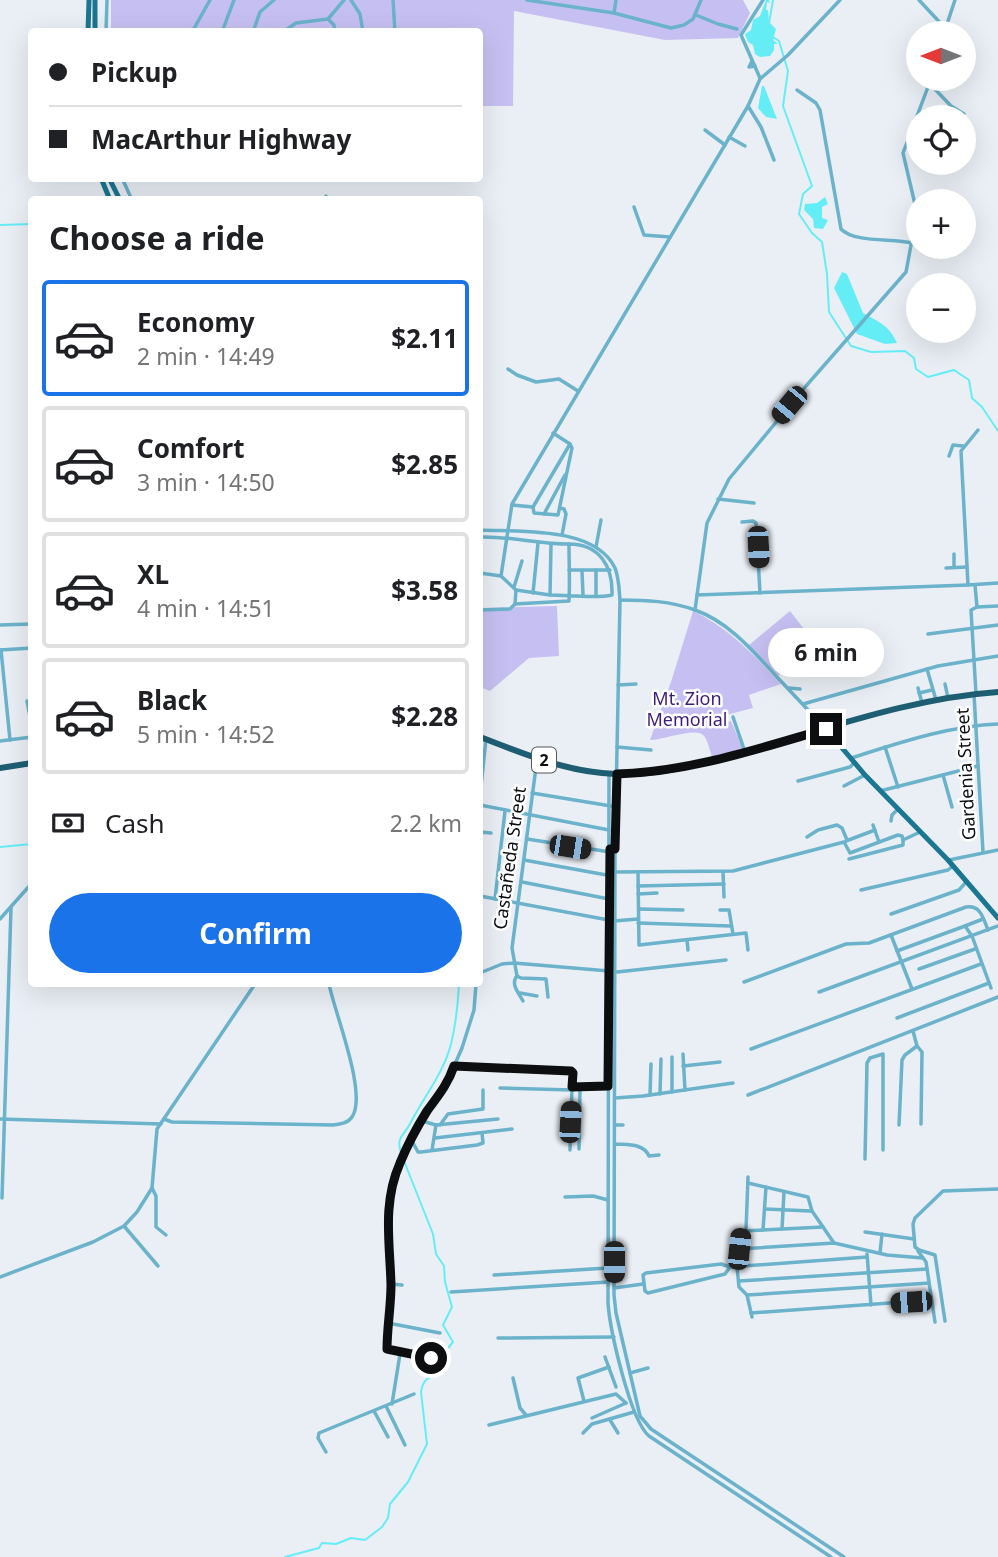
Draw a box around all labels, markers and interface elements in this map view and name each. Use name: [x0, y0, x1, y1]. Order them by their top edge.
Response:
north arrow: [906, 21, 976, 91]
map controls: [906, 21, 976, 343]
text: Pickup: [91, 54, 178, 90]
button: locate: [906, 105, 976, 175]
text: MacArthur Highway: [91, 121, 351, 157]
button: +: [906, 189, 976, 259]
text: Choose a ride: [49, 216, 265, 259]
button: −: [906, 273, 976, 343]
text: Economy: [137, 304, 255, 340]
icon: car: [53, 307, 116, 370]
text: $2.11: [391, 320, 458, 356]
text: 2 min · 14:49: [137, 340, 275, 372]
car: [768, 382, 811, 428]
text: Comfort: [137, 430, 245, 466]
icon: car: [53, 433, 116, 496]
text: $2.85: [391, 446, 458, 482]
text: 3 min · 14:50: [137, 466, 275, 498]
car: [747, 525, 770, 569]
text: XL: [137, 556, 169, 592]
icon: car: [53, 559, 116, 622]
text: $3.58: [391, 572, 458, 608]
text: 4 min · 14:51: [137, 592, 275, 624]
callout: 6 min: [768, 628, 884, 676]
text: 6 min: [794, 636, 858, 668]
text: Black: [137, 682, 207, 718]
icon: car: [53, 685, 116, 748]
park label: Mt. Zion Memorial: [646, 686, 728, 731]
text: $2.28: [391, 698, 458, 734]
street label: Gardenia Street: [950, 707, 980, 841]
route end: [810, 713, 842, 745]
text: 5 min · 14:52: [137, 718, 275, 750]
road number: 2: [532, 748, 556, 772]
street label: Castañeda Street: [487, 785, 531, 931]
icon: cash: [49, 804, 87, 842]
text: Cash: [105, 805, 165, 841]
text: 2.2 km: [390, 807, 462, 839]
car: [548, 833, 593, 861]
button: Confirm: [49, 893, 462, 973]
car: [559, 1100, 582, 1144]
car: [727, 1227, 752, 1271]
car: [604, 1241, 625, 1283]
car: [890, 1290, 933, 1314]
route start: [415, 1342, 447, 1374]

